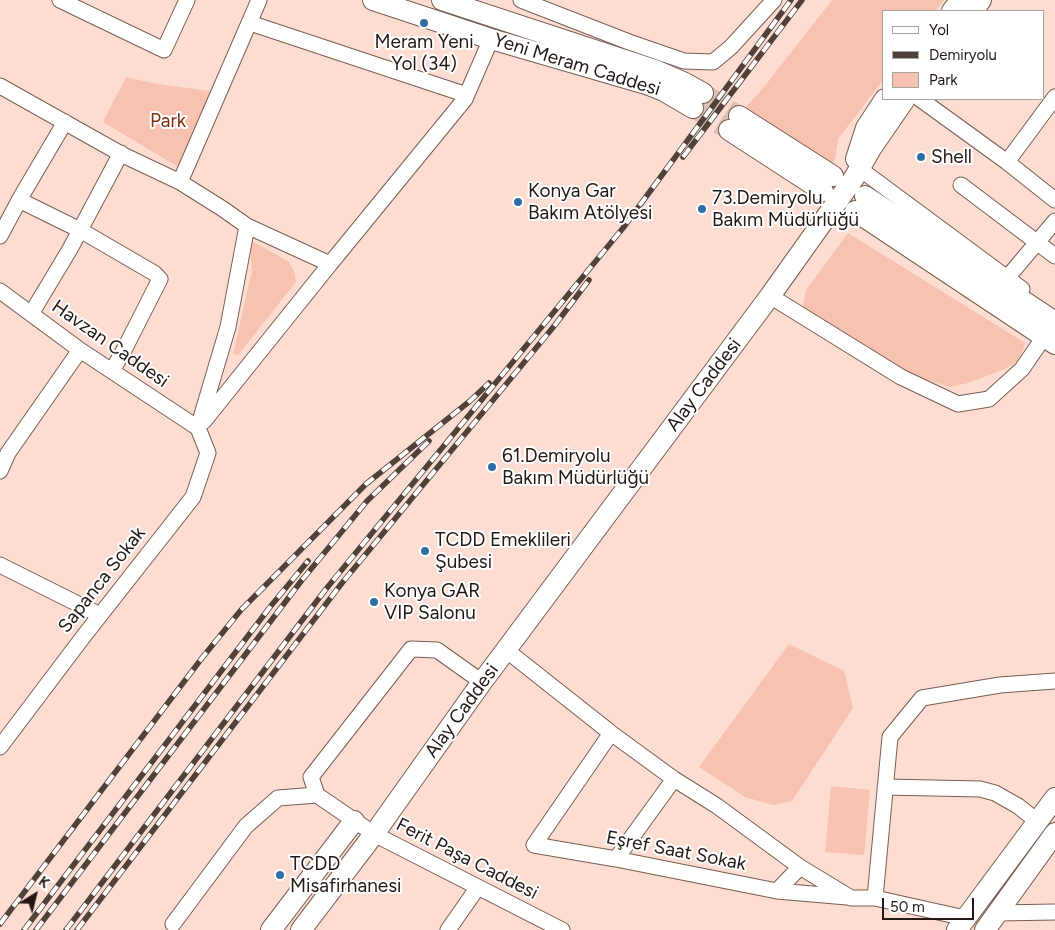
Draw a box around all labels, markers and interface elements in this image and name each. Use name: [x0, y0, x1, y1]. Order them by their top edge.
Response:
legend: [882, 10, 1045, 100]
marker: Meram Yeni Yol (34): [418, 17, 430, 29]
text: Yol: [929, 21, 949, 39]
street label: Yeni Meram Caddesi: [491, 29, 663, 101]
place label: Meram Yeni Yol (34): [374, 31, 474, 75]
text: Demiryolu: [929, 46, 997, 64]
text: Park: [929, 71, 958, 89]
park label: Park: [150, 110, 186, 132]
place label: Shell: [931, 146, 972, 168]
marker: Shell: [915, 151, 927, 163]
place label: Konya Gar Bakım Atölyesi: [528, 180, 652, 224]
place label: 73.Demiryolu Bakım Müdürlüğü: [712, 187, 859, 231]
marker: Konya Gar Bakım Atölyesi: [512, 196, 524, 208]
marker: 73.Demiryolu Bakım Müdürlüğü: [696, 203, 708, 215]
street label: Havzan Caddesi: [47, 295, 173, 393]
street label: Alay Caddesi: [662, 334, 746, 436]
place label: 61.Demiryolu Bakım Müdürlüğü: [502, 445, 649, 489]
marker: 61.Demiryolu Bakım Müdürlüğü: [486, 461, 498, 473]
street label: Sapanca Sokak: [54, 522, 150, 638]
place label: TCDD Emeklileri Şubesi: [435, 529, 571, 573]
marker: TCDD Emeklileri Şubesi: [419, 545, 431, 557]
place label: Konya GAR VIP Salonu: [384, 580, 480, 624]
marker: Konya GAR VIP Salonu: [368, 596, 380, 608]
street label: Alay Caddesi: [420, 660, 504, 762]
street label: Ferit Paşa Caddesi: [392, 813, 542, 905]
street label: Eşref Saat Sokak: [604, 826, 748, 876]
place label: TCDD Misafirhanesi: [290, 853, 401, 897]
marker: TCDD Misafirhanesi: [274, 869, 286, 881]
north arrow: [10, 870, 60, 920]
text: K: [35, 873, 53, 892]
scale bar: [885, 888, 978, 920]
text: 50 m: [890, 898, 925, 916]

